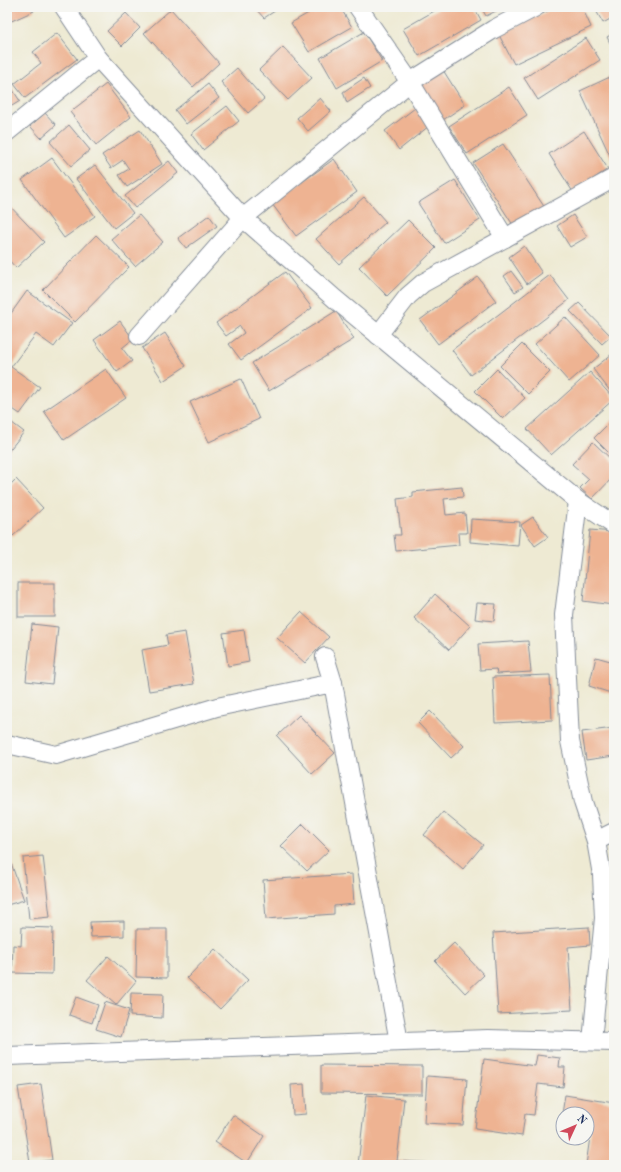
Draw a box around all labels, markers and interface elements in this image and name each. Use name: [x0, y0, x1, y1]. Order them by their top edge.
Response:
north arrow: [555, 1106, 595, 1146]
text: N: [574, 1113, 588, 1127]

